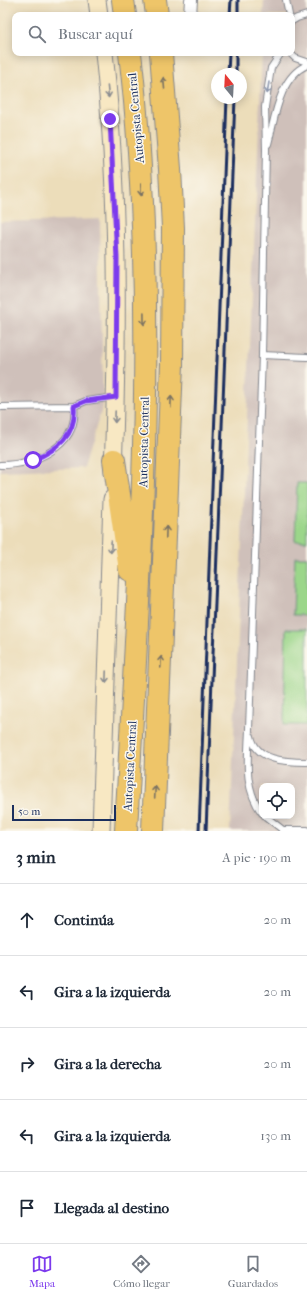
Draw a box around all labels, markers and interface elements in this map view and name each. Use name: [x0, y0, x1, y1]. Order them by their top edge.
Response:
search box: [12, 12, 295, 56]
icon: search: [26, 23, 48, 45]
text: Buscar aquí: [58, 25, 133, 43]
north arrow: [211, 68, 247, 104]
street label: Autopista Central: [125, 72, 147, 165]
one-way arrow: [160, 77, 168, 90]
one-way arrow: [264, 82, 272, 95]
one-way arrow: [104, 85, 111, 98]
route end: [101, 110, 119, 128]
one-way arrow: [137, 183, 145, 196]
one-way arrow: [141, 312, 148, 325]
street label: Autopista Central: [136, 396, 152, 489]
one-way arrow: [167, 396, 175, 409]
one-way arrow: [111, 410, 119, 423]
route start: [24, 451, 42, 469]
one-way arrow: [162, 526, 170, 539]
one-way arrow: [107, 540, 115, 553]
one-way arrow: [157, 656, 165, 669]
one-way arrow: [103, 670, 110, 683]
street label: Autopista Central: [121, 720, 139, 813]
map controls: [259, 783, 295, 819]
button: locate: [259, 783, 295, 819]
one-way arrow: [151, 786, 159, 799]
scale bar: [12, 803, 116, 822]
text: 50 m: [18, 805, 40, 818]
text: 3 min: [16, 847, 56, 867]
text: A pie · 190 m: [222, 850, 291, 865]
icon: ahead: [16, 909, 38, 931]
text: Continúa: [54, 911, 114, 929]
text: 20 m: [264, 912, 291, 927]
icon: left: [16, 981, 38, 1003]
text: Gira a la izquierda: [54, 983, 170, 1001]
text: 20 m: [264, 984, 291, 999]
icon: right: [16, 1053, 38, 1075]
text: Gira a la derecha: [54, 1055, 161, 1073]
text: 20 m: [264, 1056, 291, 1071]
icon: left: [16, 1125, 38, 1147]
text: Gira a la izquierda: [54, 1127, 170, 1145]
text: 130 m: [260, 1128, 291, 1143]
icon: arrive: [16, 1197, 38, 1219]
text: Llegada al destino: [54, 1199, 169, 1217]
tab: Mapa: [29, 1253, 55, 1290]
tab: Cómo llegar: [113, 1253, 170, 1290]
tab: Guardados: [228, 1253, 278, 1290]

